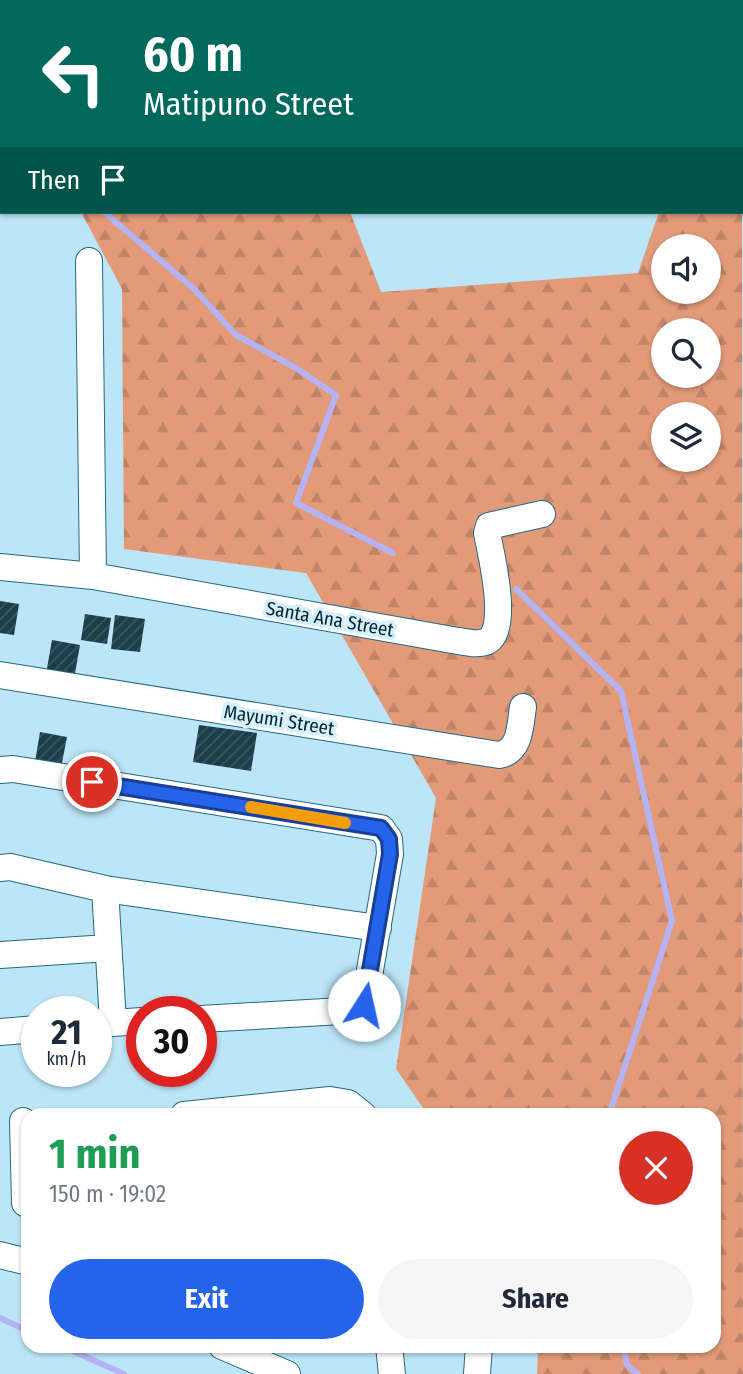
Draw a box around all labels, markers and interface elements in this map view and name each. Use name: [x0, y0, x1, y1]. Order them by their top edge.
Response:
text: 60 m: [143, 25, 243, 84]
icon: left: [28, 28, 119, 119]
text: Matipuno Street: [143, 85, 354, 123]
icon: arrive: [94, 161, 132, 199]
text: Then: [28, 165, 80, 196]
map controls: [651, 234, 721, 472]
button: sound: [651, 234, 721, 304]
button: search: [651, 318, 721, 388]
button: layers: [651, 402, 721, 472]
street label: Santa Ana Street: [264, 596, 396, 642]
street label: Mayumi Street: [222, 700, 337, 740]
pin: [62, 752, 122, 812]
icon: arrive: [73, 763, 111, 801]
position arrow: [327, 968, 401, 1042]
speed limit sign: 30: [126, 996, 217, 1087]
text: 21: [51, 1011, 82, 1053]
text: km/h: [46, 1048, 87, 1070]
text: 1 min: [49, 1129, 140, 1179]
button: close: [619, 1131, 693, 1205]
text: 150 m · 19:02: [49, 1180, 166, 1208]
button: Exit: [49, 1259, 364, 1339]
button: Share: [378, 1259, 693, 1339]

